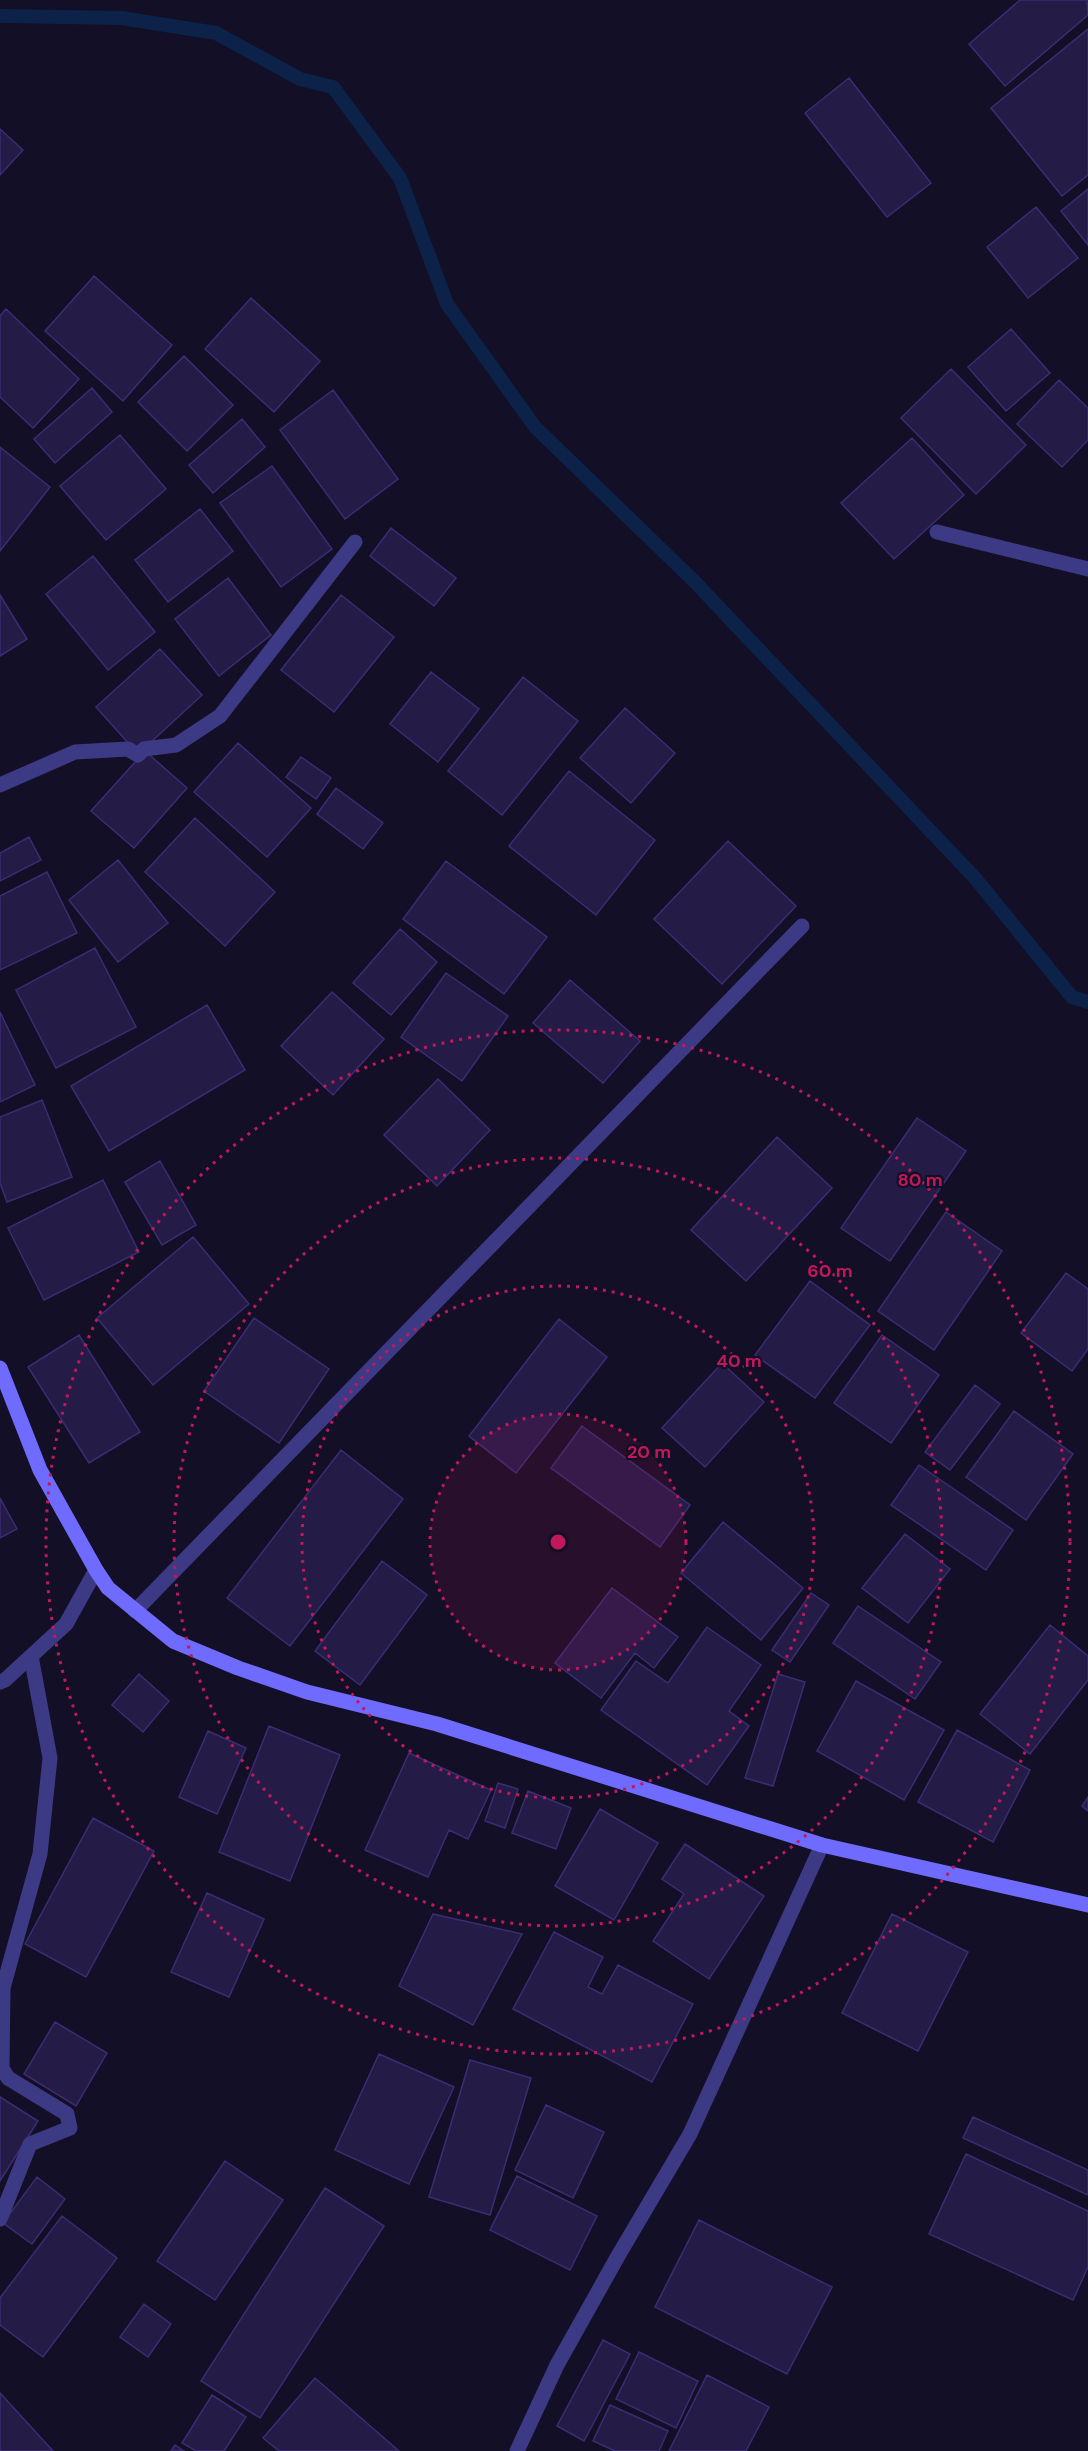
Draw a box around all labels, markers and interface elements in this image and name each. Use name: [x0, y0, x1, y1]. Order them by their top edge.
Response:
text: 80 m: [897, 1168, 943, 1192]
text: 60 m: [807, 1259, 853, 1283]
text: 40 m: [716, 1349, 762, 1373]
text: 20 m: [627, 1440, 671, 1464]
centre of rings: [548, 1532, 568, 1552]

